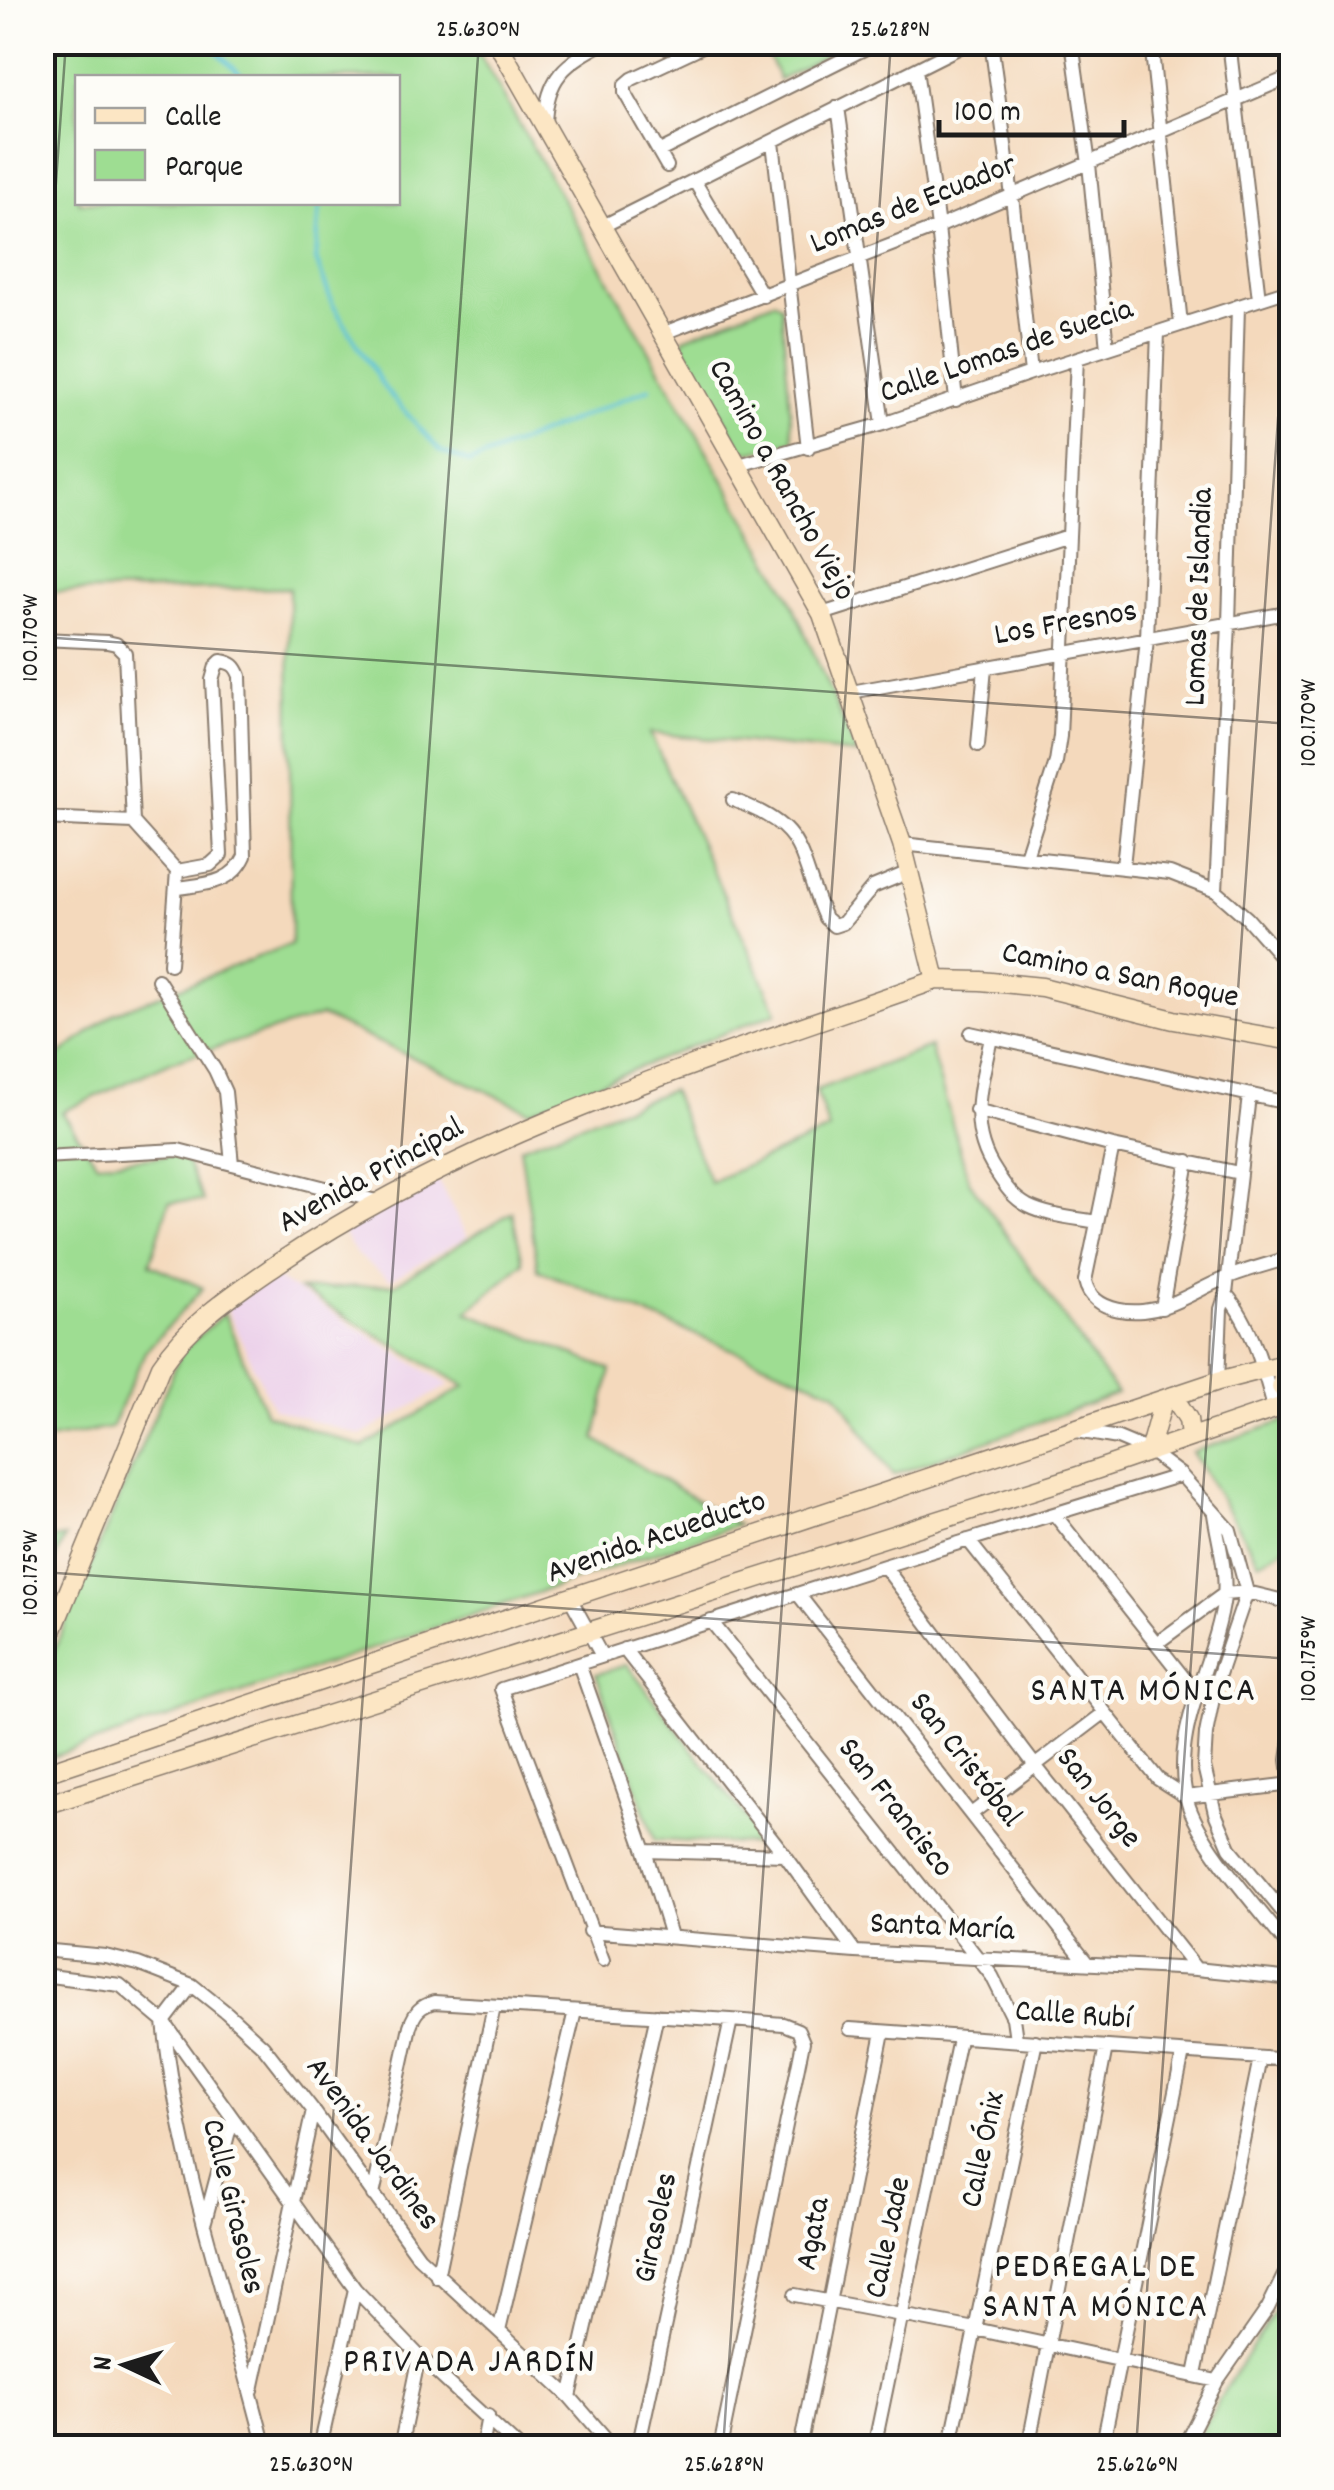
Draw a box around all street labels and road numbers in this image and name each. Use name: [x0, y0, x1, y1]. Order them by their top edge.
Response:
street label: Lomas de Ecuador: [804, 144, 1024, 268]
street label: Calle Lomas de Suecia: [874, 288, 1141, 418]
street label: Camino a Rancho Viejo: [694, 352, 866, 610]
street label: Lomas de Islandia: [1174, 486, 1228, 707]
street label: Los Fresnos: [991, 590, 1141, 660]
street label: Camino a San Roque: [998, 931, 1242, 1023]
street label: Avenida Principal: [271, 1107, 474, 1247]
street label: Avenida Acueducto: [541, 1480, 773, 1598]
street label: San Cristóbal: [896, 1683, 1032, 1839]
street label: San Francisco: [825, 1729, 963, 1889]
street label: San Jorge: [1043, 1739, 1151, 1859]
street label: Santa María: [869, 1902, 1016, 1956]
street label: Calle Rubí: [1013, 1990, 1135, 2044]
street label: Avenida Jardines: [292, 2049, 450, 2241]
street label: Calle Ónix: [950, 2088, 1020, 2212]
street label: Calle Girasoles: [187, 2114, 275, 2300]
street label: Girasoles: [624, 2169, 692, 2287]
street label: Calle Jade: [855, 2173, 925, 2303]
street label: Agata: [785, 2193, 845, 2274]

